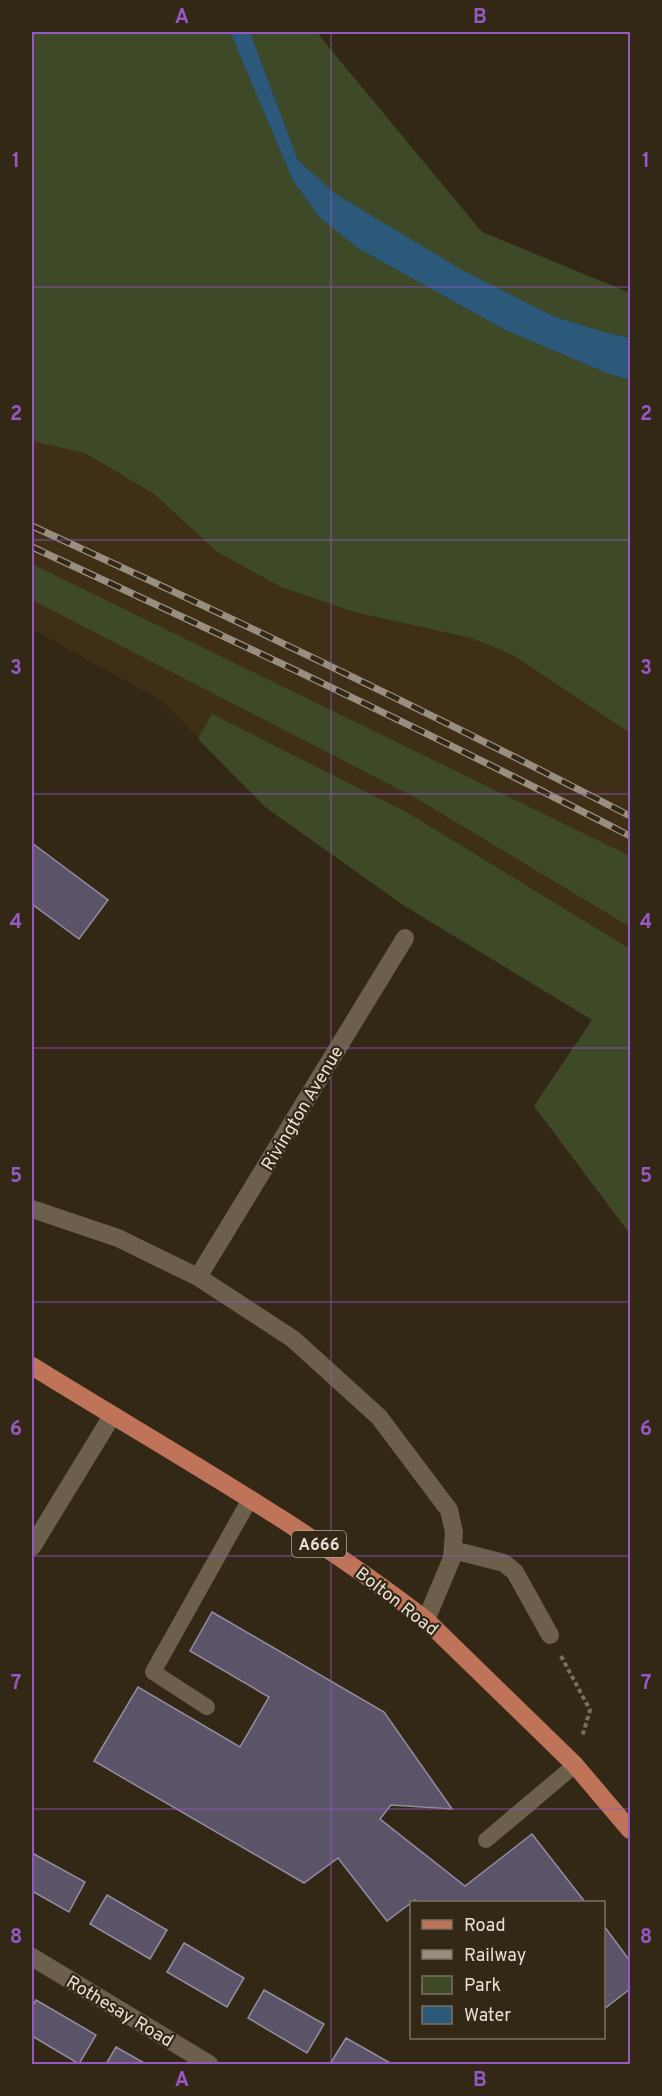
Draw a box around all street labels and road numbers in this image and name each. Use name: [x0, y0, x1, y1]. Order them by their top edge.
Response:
street label: Rivington Avenue: [257, 1042, 350, 1175]
road number: A666: [292, 1531, 346, 1557]
street label: Bolton Road: [350, 1563, 442, 1642]
street label: Rothesay Road: [62, 1971, 177, 2053]

